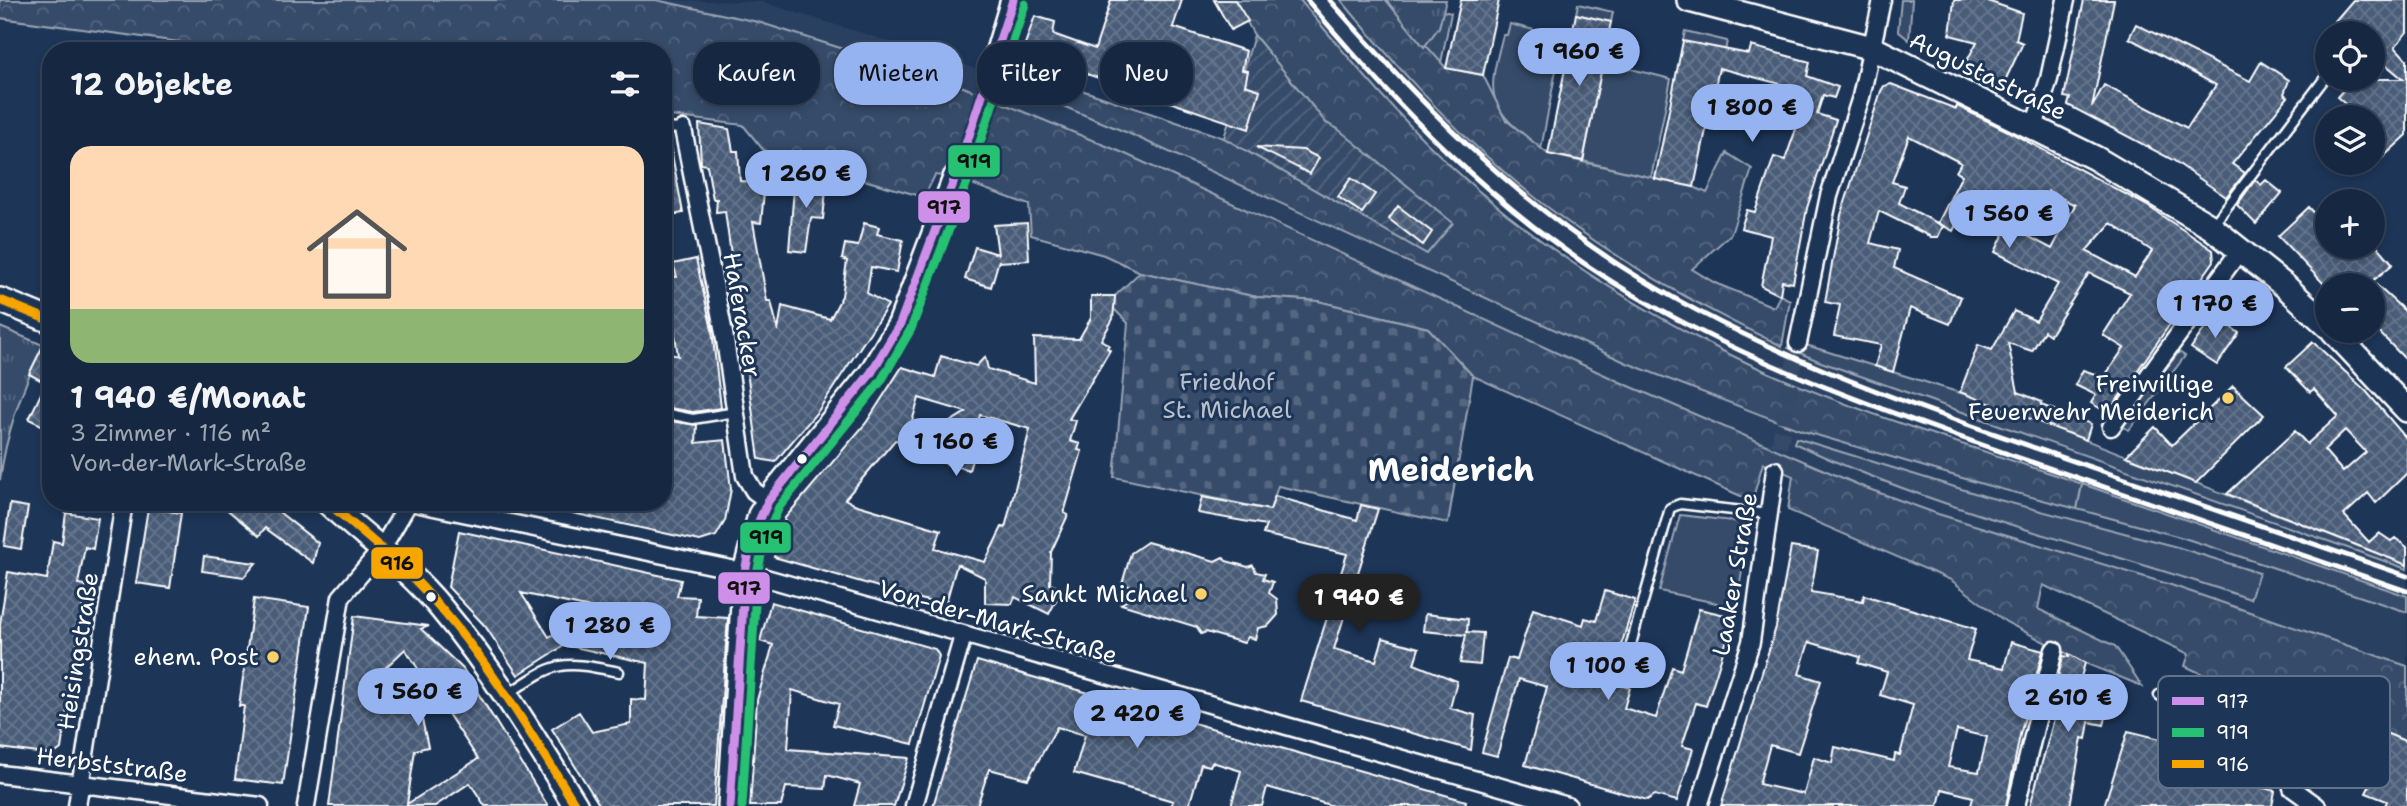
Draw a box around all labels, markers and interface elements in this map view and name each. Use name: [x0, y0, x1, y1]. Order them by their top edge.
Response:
map controls: [2315, 21, 2385, 343]
button: locate: [2315, 21, 2385, 91]
street label: Augustastraße: [1904, 24, 2072, 128]
pin: 1 960 €: [1514, 28, 1644, 88]
text: 1 960 €: [1534, 36, 1624, 66]
chip: Kaufen: [693, 42, 820, 105]
chip: Mieten: [834, 42, 963, 105]
chip: Filter: [977, 42, 1086, 105]
chip: Neu: [1100, 42, 1193, 105]
text: 12 Objekte: [70, 64, 233, 105]
icon: filters: [606, 65, 644, 103]
pin: 1 800 €: [1687, 85, 1817, 144]
text: 1 800 €: [1707, 92, 1797, 122]
button: layers: [2315, 105, 2385, 175]
line badge: 919: [947, 144, 1001, 178]
text: 919: [957, 149, 991, 174]
pin: 1 260 €: [741, 150, 871, 210]
text: 1 260 €: [761, 158, 851, 188]
button: +: [2315, 189, 2385, 259]
line badge: 917: [917, 190, 971, 224]
pin: 1 560 €: [1944, 190, 2074, 250]
icon: home: [294, 191, 420, 317]
text: 917: [927, 195, 961, 220]
text: 1 560 €: [1965, 198, 2053, 228]
street label: Haferacker: [715, 250, 769, 380]
button: −: [2315, 273, 2385, 343]
pin: 1 170 €: [2150, 280, 2280, 340]
text: 1 170 €: [2173, 288, 2257, 318]
park label: Friedhof St. Michael: [1163, 366, 1292, 426]
place label: Freiwillige Feuerwehr Meiderich: [1968, 368, 2214, 428]
text: 1 940 €/Monat: [70, 377, 306, 418]
marker: Freiwillige Feuerwehr Meiderich: [2220, 390, 2236, 406]
text: 3 Zimmer · 116 m²: [70, 418, 271, 448]
pin: 1 160 €: [891, 419, 1021, 478]
text: 1 160 €: [914, 426, 998, 456]
text: Von-der-Mark-Straße: [70, 448, 307, 478]
district label: Meiderich: [1368, 448, 1534, 491]
unlabelled marker: [795, 452, 809, 466]
street label: Laaker Straße: [1705, 490, 1765, 658]
line badge: 919: [739, 521, 792, 554]
text: 919: [749, 525, 783, 550]
line badge: 916: [370, 546, 424, 580]
text: 916: [380, 551, 414, 576]
street label: Heisingstraße: [50, 570, 106, 732]
line badge: 917: [717, 571, 771, 605]
street label: Von-der-Mark-Straße: [875, 573, 1121, 671]
pin: 1 940 €: [1294, 574, 1424, 634]
text: 917: [727, 576, 761, 601]
place label: Sankt Michael: [1021, 578, 1188, 610]
text: 1 940 €: [1314, 582, 1404, 612]
marker: Sankt Michael: [1193, 586, 1209, 602]
unlabelled marker: [424, 590, 438, 604]
pin: 1 280 €: [545, 602, 675, 662]
text: 1 280 €: [565, 610, 655, 640]
place label: ehem. Post: [134, 641, 259, 673]
pin: 1 100 €: [1543, 642, 1673, 702]
marker: ehem. Post: [265, 649, 281, 665]
text: 1 100 €: [1566, 650, 1650, 680]
pin: 1 560 €: [353, 668, 483, 728]
pin: 2 610 €: [2003, 674, 2133, 734]
text: 1 560 €: [374, 676, 462, 706]
legend: [2158, 676, 2390, 788]
text: 2 610 €: [2024, 682, 2112, 712]
text: 917: [2216, 689, 2249, 714]
pin: 2 420 €: [1072, 690, 1202, 750]
text: 2 420 €: [1090, 698, 1184, 728]
text: 919: [2216, 720, 2249, 745]
street label: Herbststraße: [34, 740, 190, 790]
text: 916: [2216, 752, 2249, 777]

